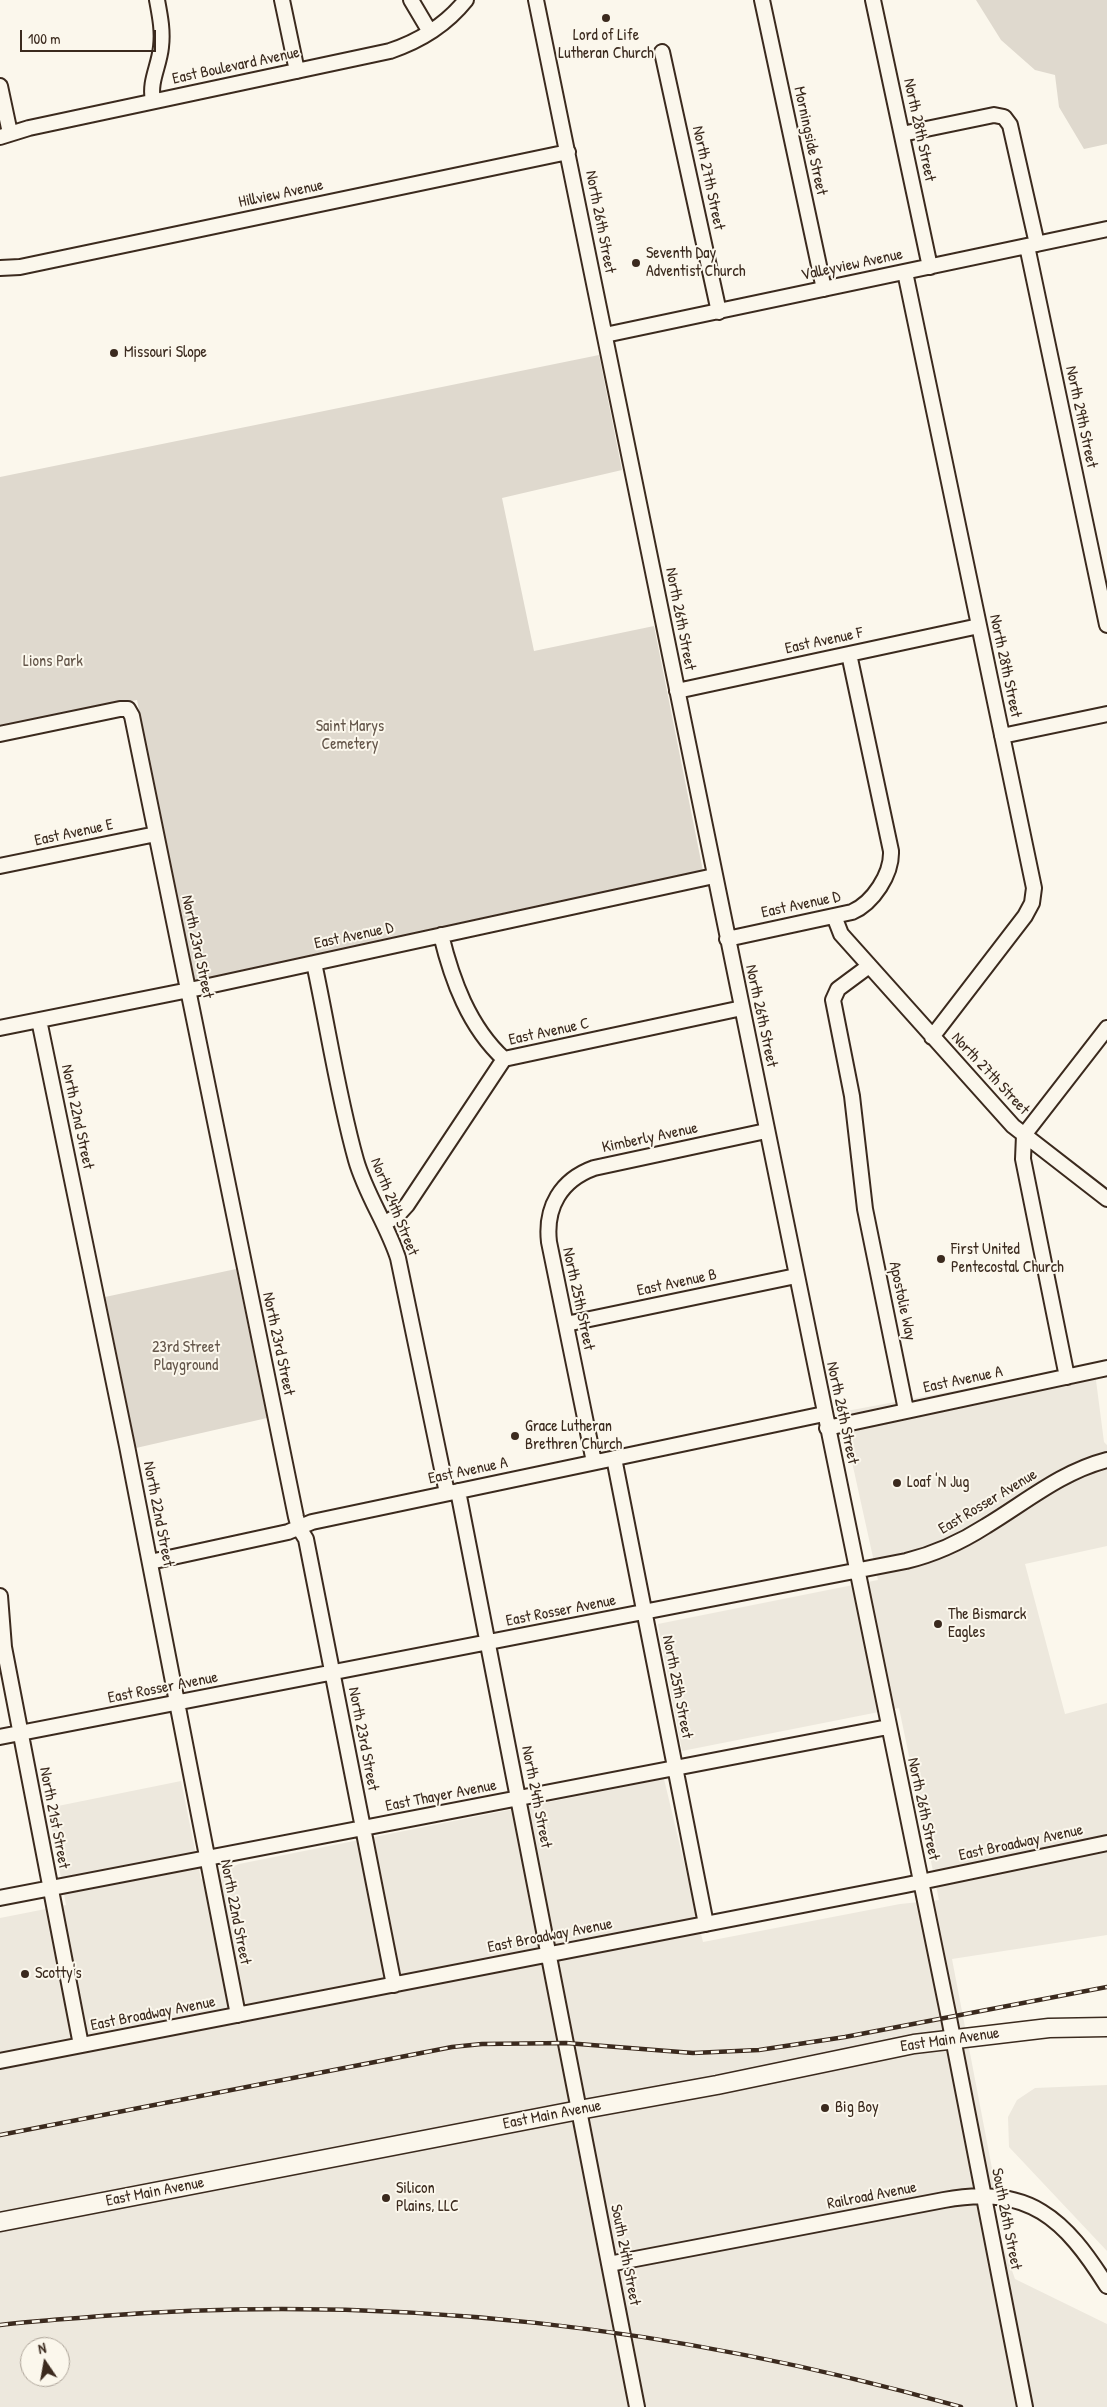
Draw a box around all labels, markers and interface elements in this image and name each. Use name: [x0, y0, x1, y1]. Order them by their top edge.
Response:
marker: Lord of Life Lutheran Church: [600, 12, 612, 24]
scale bar: [22, 20, 159, 52]
place label: Lord of Life Lutheran Church: [558, 26, 654, 64]
text: 100 m: [28, 28, 61, 49]
street label: East Boulevard Avenue: [171, 43, 301, 89]
street label: North 28th Street: [899, 77, 939, 183]
street label: Morningside Street: [789, 85, 831, 197]
street label: North 27th Street: [688, 124, 728, 232]
street label: North 26th Street: [581, 169, 619, 275]
street label: Hillview Avenue: [237, 176, 325, 212]
place label: Seventh Day Adventist Church: [646, 244, 745, 282]
street label: Valleyview Avenue: [799, 245, 905, 285]
marker: Seventh Day Adventist Church: [630, 257, 642, 269]
place label: Missouri Slope: [124, 343, 207, 363]
marker: Missouri Slope: [108, 347, 120, 359]
street label: North 29th Street: [1061, 364, 1101, 470]
street label: North 26th Street: [661, 566, 699, 672]
street label: North 28th Street: [985, 613, 1025, 719]
street label: East Avenue F: [783, 623, 865, 659]
park label: Lions Park: [23, 652, 83, 672]
park label: Saint Marys Cemetery: [316, 717, 384, 755]
street label: East Avenue E: [33, 815, 115, 851]
street label: East Avenue D: [760, 887, 842, 923]
street label: North 23rd Street: [177, 894, 217, 1000]
street label: East Avenue D: [313, 918, 395, 954]
street label: North 26th Street: [741, 963, 781, 1069]
street label: East Avenue C: [507, 1014, 591, 1050]
street label: North 27th Street: [947, 1029, 1033, 1119]
street label: North 22nd Street: [57, 1063, 97, 1171]
street label: Kimberly Avenue: [600, 1119, 700, 1157]
street label: North 24th Street: [366, 1155, 422, 1259]
place label: First United Pentecostal Church: [951, 1240, 1064, 1278]
street label: North 25th Street: [558, 1246, 598, 1352]
marker: First United Pentecostal Church: [935, 1253, 947, 1265]
street label: Apostolie Way: [884, 1260, 920, 1342]
street label: East Avenue B: [635, 1265, 719, 1301]
street label: North 23rd Street: [258, 1291, 298, 1397]
park label: 23rd Street Playground: [152, 1338, 220, 1376]
street label: North 26th Street: [822, 1360, 862, 1466]
street label: East Avenue A: [922, 1362, 1004, 1398]
place label: Grace Lutheran Brethren Church: [525, 1417, 622, 1455]
marker: Grace Lutheran Brethren Church: [509, 1430, 521, 1442]
street label: East Avenue A: [427, 1453, 509, 1489]
street label: North 22nd Street: [138, 1460, 178, 1568]
street label: East Rosser Avenue: [935, 1465, 1041, 1539]
place label: Loaf 'N Jug: [907, 1473, 969, 1493]
marker: Loaf 'N Jug: [891, 1477, 903, 1489]
street label: East Rosser Avenue: [504, 1591, 618, 1631]
place label: The Bismarck Eagles: [948, 1605, 1026, 1643]
marker: The Bismarck Eagles: [932, 1618, 944, 1630]
street label: North 25th Street: [658, 1634, 696, 1740]
street label: East Rosser Avenue: [106, 1668, 220, 1708]
street label: North 23rd Street: [344, 1686, 382, 1792]
street label: North 24th Street: [517, 1744, 555, 1850]
street label: North 26th Street: [903, 1756, 943, 1862]
street label: North 21st Street: [35, 1766, 73, 1870]
street label: East Thayer Avenue: [384, 1776, 498, 1816]
street label: East Broadway Avenue: [957, 1820, 1085, 1866]
street label: North 22nd Street: [215, 1858, 255, 1966]
street label: East Broadway Avenue: [486, 1914, 614, 1958]
place label: Scotty's: [35, 1964, 82, 1984]
marker: Scotty's: [19, 1968, 31, 1980]
street label: East Broadway Avenue: [89, 1992, 217, 2036]
street label: East Main Avenue: [899, 2024, 1001, 2056]
street label: East Main Avenue: [501, 2096, 603, 2134]
place label: Big Boy: [835, 2098, 879, 2118]
marker: Big Boy: [819, 2102, 831, 2114]
street label: South 26th Street: [987, 2167, 1025, 2271]
street label: East Main Avenue: [104, 2173, 206, 2211]
street label: Railroad Avenue: [826, 2178, 918, 2214]
place label: Silicon Plains, LLC: [396, 2179, 459, 2217]
marker: Silicon Plains, LLC: [380, 2192, 392, 2204]
street label: South 24th Street: [606, 2203, 644, 2307]
north arrow: [20, 2337, 70, 2387]
text: N: [36, 2338, 48, 2358]

